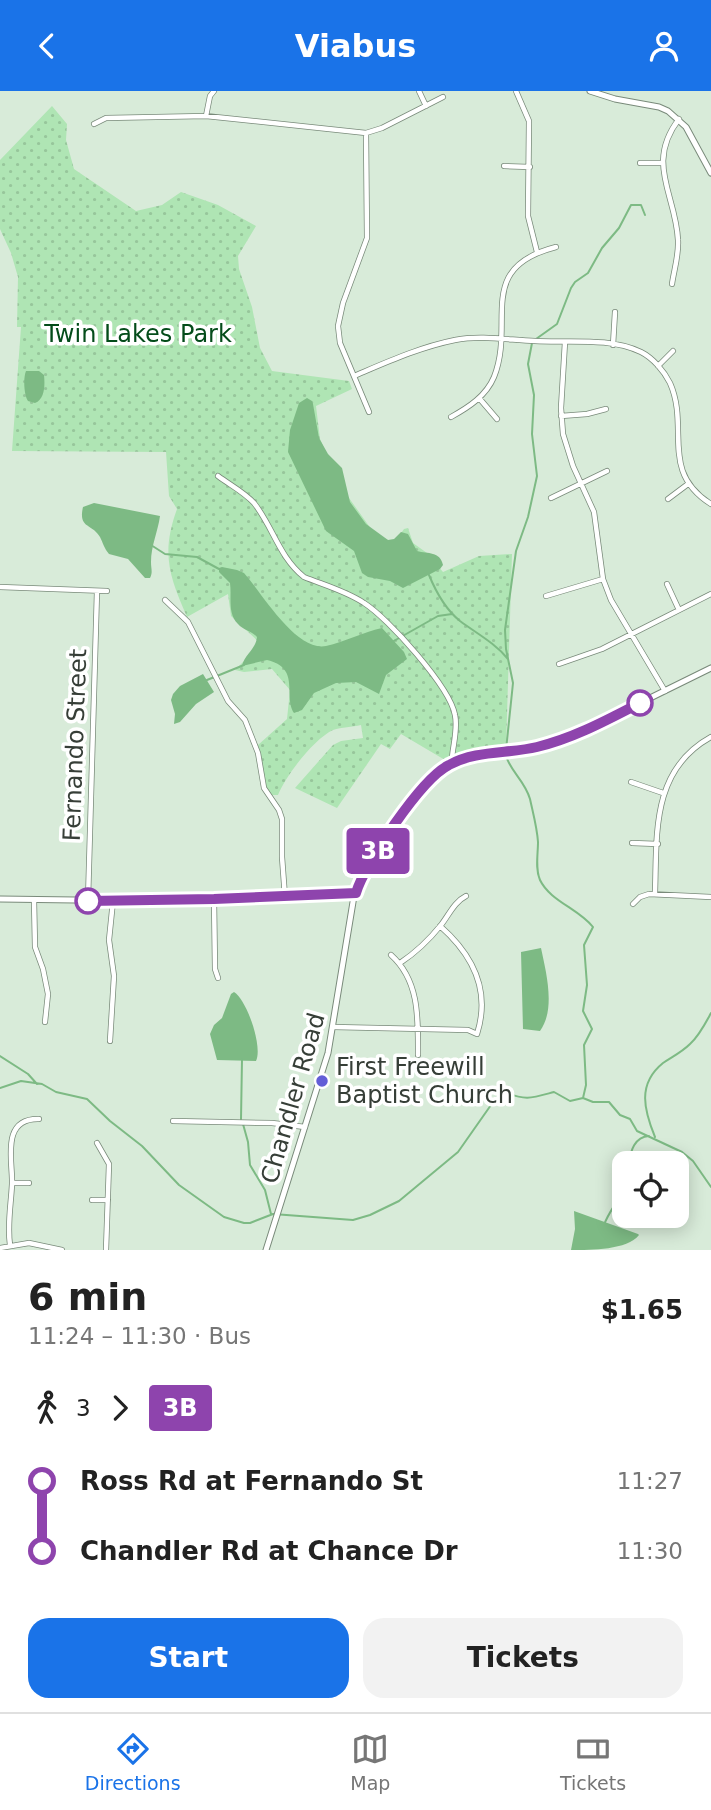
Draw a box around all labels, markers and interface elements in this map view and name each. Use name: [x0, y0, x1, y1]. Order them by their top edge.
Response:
icon: back: [28, 27, 66, 65]
text: Viabus: [295, 27, 416, 65]
icon: person: [645, 27, 683, 65]
park label: Twin Lakes Park: [43, 320, 232, 348]
street label: Fernando Street: [58, 648, 92, 842]
unlabelled marker: [627, 690, 653, 716]
line badge: 3B: [346, 828, 410, 874]
text: 3B: [361, 837, 396, 865]
unlabelled marker: [75, 888, 101, 914]
street label: Chandler Road: [255, 1009, 331, 1187]
place label: First Freewill Baptist Church: [336, 1053, 513, 1109]
marker: First Freewill Baptist Church: [314, 1073, 330, 1089]
map controls: [612, 1151, 689, 1228]
button: locate: [612, 1151, 689, 1228]
text: 6 min: [28, 1275, 147, 1319]
text: $1.65: [601, 1295, 683, 1325]
text: 11:24 – 11:30 · Bus: [28, 1323, 251, 1349]
icon: walk: [28, 1389, 66, 1427]
icon: forward: [101, 1389, 139, 1427]
text: 3B: [163, 1394, 198, 1422]
text: 3: [76, 1395, 91, 1421]
text: Ross Rd at Fernando St: [80, 1466, 423, 1496]
text: 11:27: [617, 1468, 683, 1494]
text: Chandler Rd at Chance Dr: [80, 1536, 458, 1566]
text: 11:30: [617, 1538, 683, 1564]
button: Start: [28, 1618, 349, 1698]
button: Tickets: [363, 1618, 683, 1698]
tab: Directions: [85, 1730, 181, 1794]
tab: Map: [350, 1730, 390, 1794]
tab: Tickets: [560, 1730, 626, 1794]

